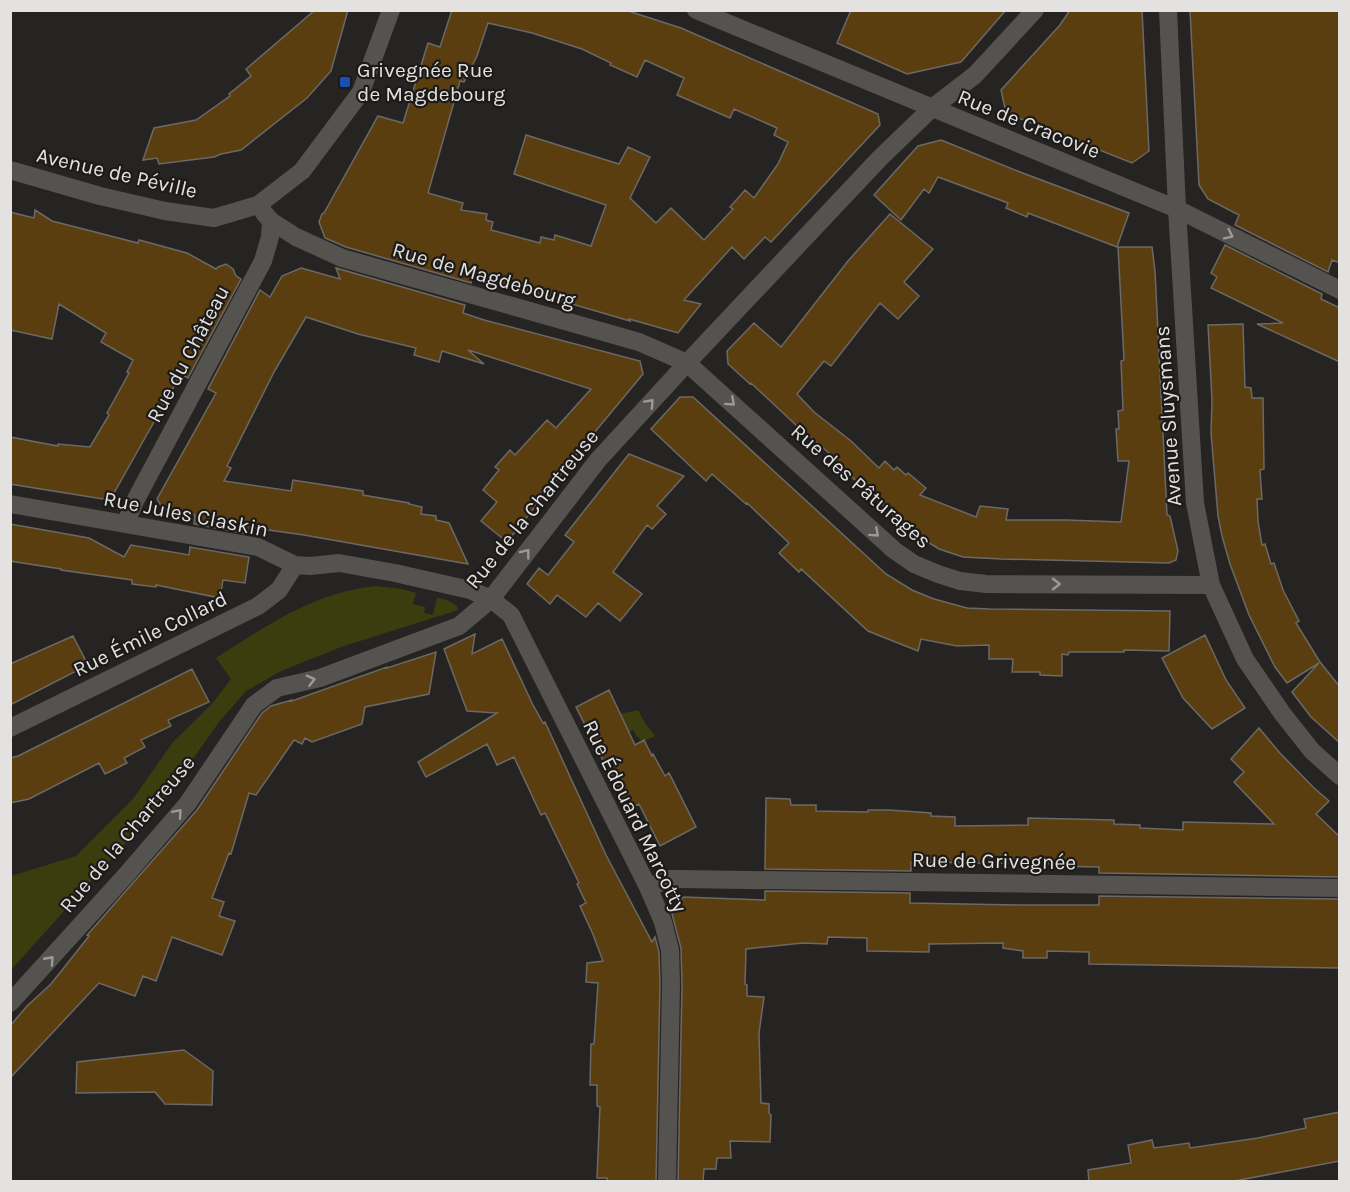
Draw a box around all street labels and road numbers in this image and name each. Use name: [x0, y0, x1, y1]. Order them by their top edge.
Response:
street label: Rue de Cracovie: [954, 84, 1104, 164]
street label: Avenue de Péville: [34, 143, 200, 203]
street label: Rue de Magdebourg: [390, 237, 579, 313]
street label: Rue du Château: [142, 281, 234, 427]
street label: Avenue Sluysmans: [1150, 325, 1186, 507]
street label: Rue des Pâturages: [786, 419, 936, 553]
street label: Rue de la Chartreuse: [461, 425, 603, 593]
street label: Rue Jules Claskin: [102, 486, 270, 542]
street label: Rue Émile Collard: [69, 586, 231, 682]
street label: Rue Édouard Marcotty: [578, 716, 692, 916]
street label: Rue de la Chartreuse: [54, 751, 200, 917]
street label: Rue de Grivegnée: [912, 848, 1076, 874]

